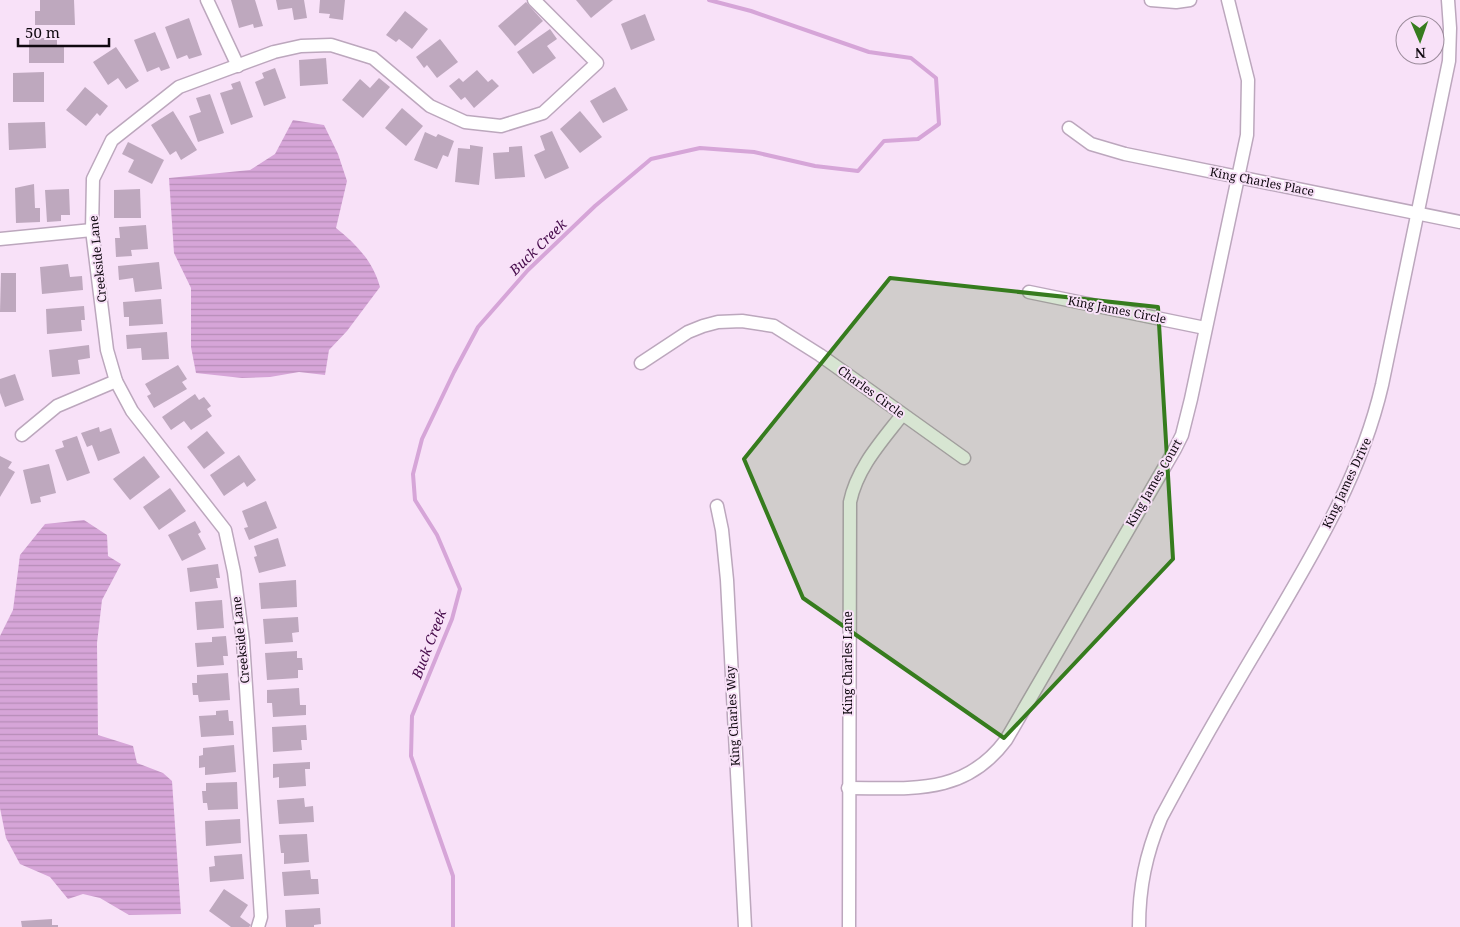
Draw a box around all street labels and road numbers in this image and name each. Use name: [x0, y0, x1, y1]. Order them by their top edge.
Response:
street label: King Charles Place: [1209, 163, 1316, 200]
street label: Creekside Lane: [84, 215, 111, 303]
street label: King James Circle: [1066, 292, 1168, 327]
street label: Charles Circle: [834, 362, 908, 422]
street label: King James Drive: [1318, 435, 1375, 531]
street label: King James Court: [1122, 436, 1186, 530]
street label: Creekside Lane: [227, 596, 254, 684]
street label: King Charles Lane: [839, 611, 856, 715]
street label: King Charles Way: [721, 665, 744, 767]

